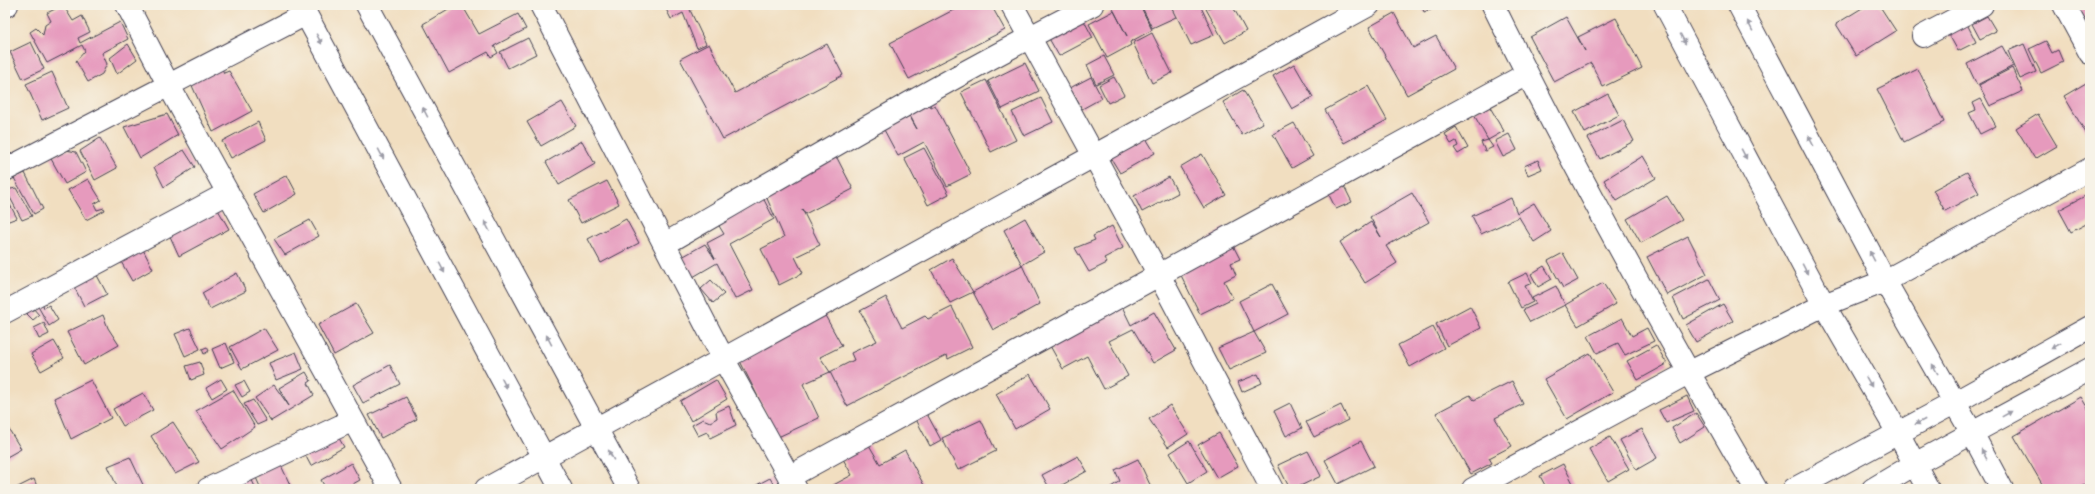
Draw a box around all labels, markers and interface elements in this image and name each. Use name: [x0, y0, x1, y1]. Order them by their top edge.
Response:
one-way arrow: [1747, 20, 1753, 32]
one-way arrow: [316, 34, 322, 45]
one-way arrow: [1680, 34, 1687, 45]
one-way arrow: [422, 106, 428, 118]
one-way arrow: [1808, 135, 1814, 147]
one-way arrow: [377, 148, 384, 160]
one-way arrow: [1741, 149, 1747, 160]
one-way arrow: [484, 220, 490, 232]
one-way arrow: [1868, 250, 1875, 262]
one-way arrow: [439, 263, 445, 274]
one-way arrow: [1801, 264, 1808, 275]
one-way arrow: [546, 335, 552, 346]
one-way arrow: [2050, 343, 2062, 350]
one-way arrow: [1932, 363, 1939, 375]
one-way arrow: [500, 377, 507, 389]
one-way arrow: [1865, 377, 1872, 388]
one-way arrow: [2001, 411, 2012, 417]
one-way arrow: [1914, 418, 1926, 425]
one-way arrow: [607, 449, 614, 461]
one-way arrow: [1980, 449, 1987, 460]

